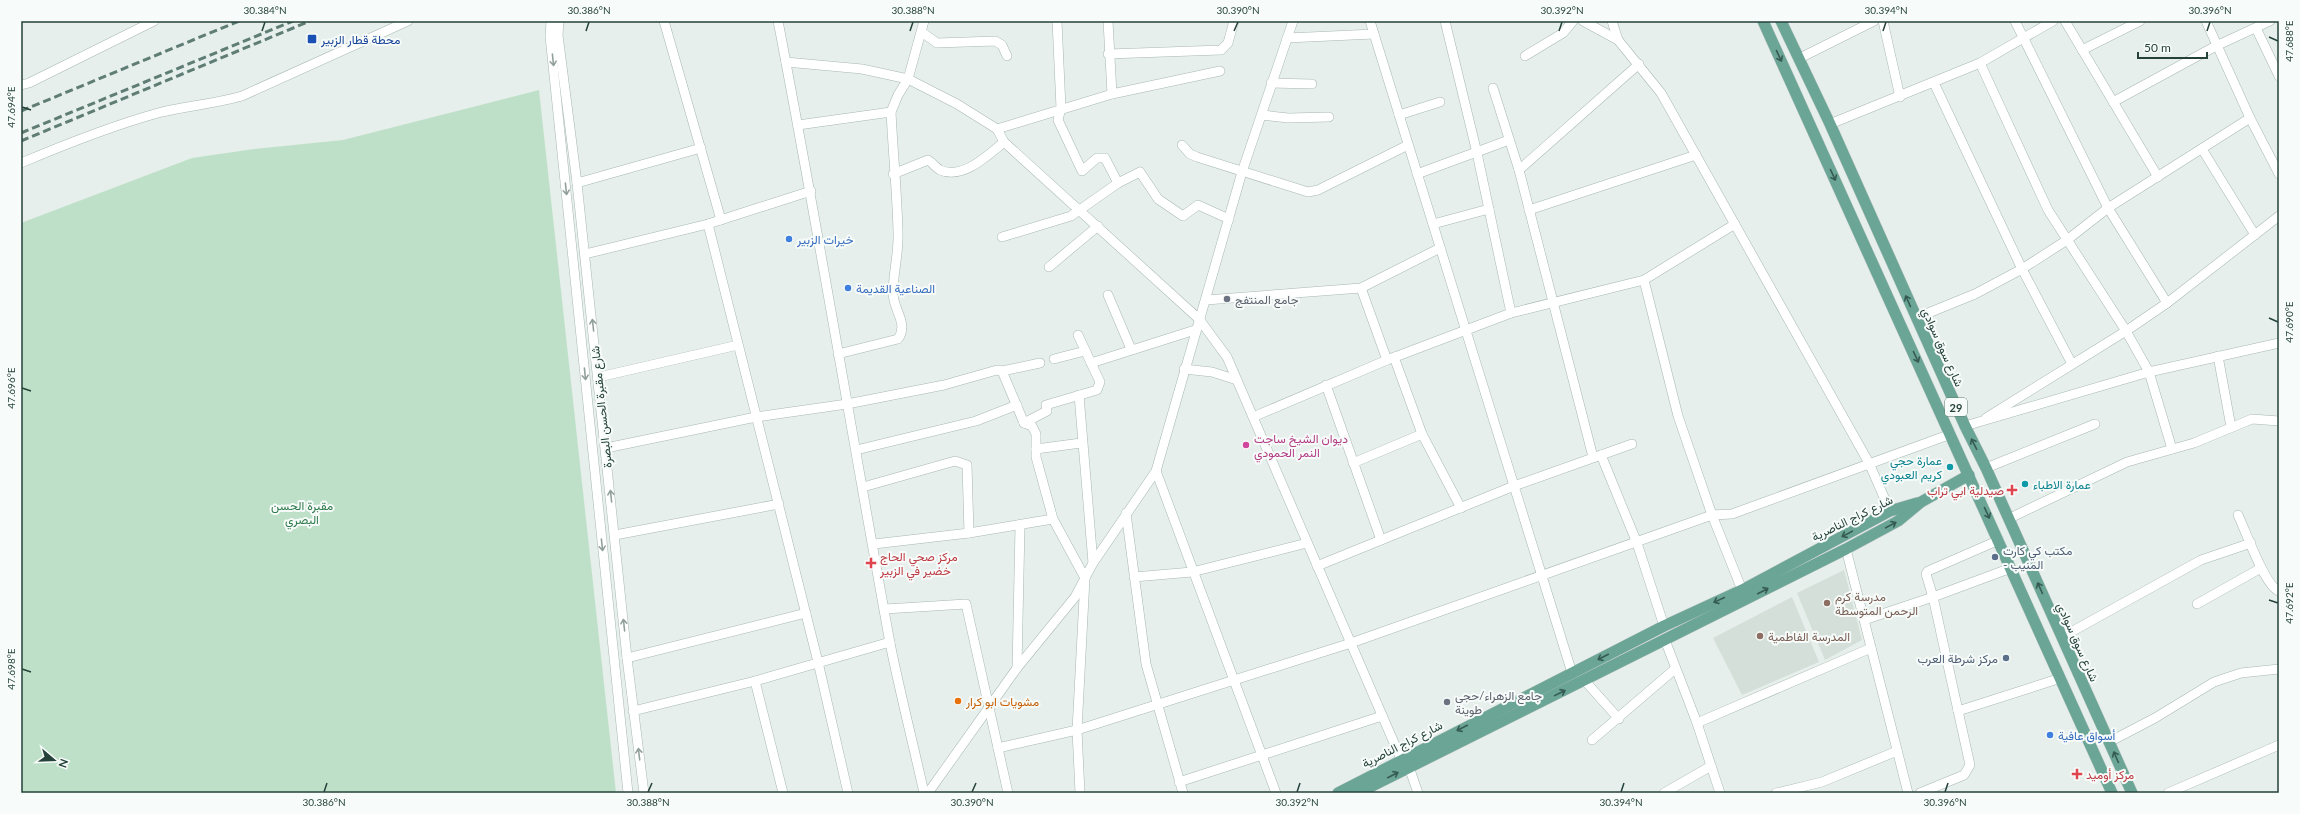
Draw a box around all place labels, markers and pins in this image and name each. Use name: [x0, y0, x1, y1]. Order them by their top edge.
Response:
place label: محطة قطار الزبير: [320, 32, 400, 48]
marker: محطة قطار الزبير: [306, 33, 318, 45]
place label: خيرات الزبير: [796, 232, 854, 248]
marker: خيرات الزبير: [784, 234, 794, 244]
place label: الصناعية القديمة: [856, 281, 935, 296]
marker: الصناعية القديمة: [843, 283, 853, 293]
place label: جامع المنتفج: [1235, 292, 1299, 309]
marker: جامع المنتفج: [1222, 294, 1232, 304]
place label: ديوان الشيخ ساجت النمر الحمودي: [1254, 431, 1348, 463]
marker: ديوان الشيخ ساجت النمر الحمودي: [1241, 440, 1251, 450]
place label: عمارة حجي كريم العبودي: [1881, 453, 1942, 485]
marker: عمارة حجي كريم العبودي: [1945, 462, 1955, 472]
place label: عمارة الاطباء: [2033, 477, 2091, 493]
marker: عمارة الاطباء: [2020, 479, 2030, 489]
place label: صيدلية ابي تراب: [1927, 483, 2004, 501]
marker: صيدلية ابي تراب: [2007, 485, 2017, 495]
place label: مكتب كي كارت - المنيب: [2003, 543, 2072, 572]
place label: مركز صحي الحاج خضير في الزبير: [879, 549, 958, 581]
marker: مكتب كي كارت - المنيب: [1990, 552, 2000, 562]
marker: مركز صحي الحاج خضير في الزبير: [865, 557, 877, 569]
place label: مدرسة كرم الرحمن المتوسطة: [1835, 589, 1918, 619]
marker: مدرسة كرم الرحمن المتوسطة: [1822, 598, 1832, 608]
place label: المدرسة الفاطمية: [1768, 629, 1850, 645]
marker: المدرسة الفاطمية: [1755, 631, 1765, 641]
place label: مركز شرطة العرب: [1917, 651, 1998, 667]
marker: مركز شرطة العرب: [2001, 653, 2011, 663]
place label: جامع الزهراء/حجي طوينة: [1455, 688, 1542, 718]
place label: مشويات ابو كرار: [965, 694, 1039, 710]
marker: مشويات ابو كرار: [953, 696, 963, 706]
marker: جامع الزهراء/حجي طوينة: [1442, 697, 1452, 707]
place label: أسواق عافية: [2058, 728, 2115, 744]
marker: أسواق عافية: [2045, 730, 2055, 740]
place label: مركز أوميد: [2086, 767, 2134, 783]
marker: مركز أوميد: [2071, 768, 2083, 780]

